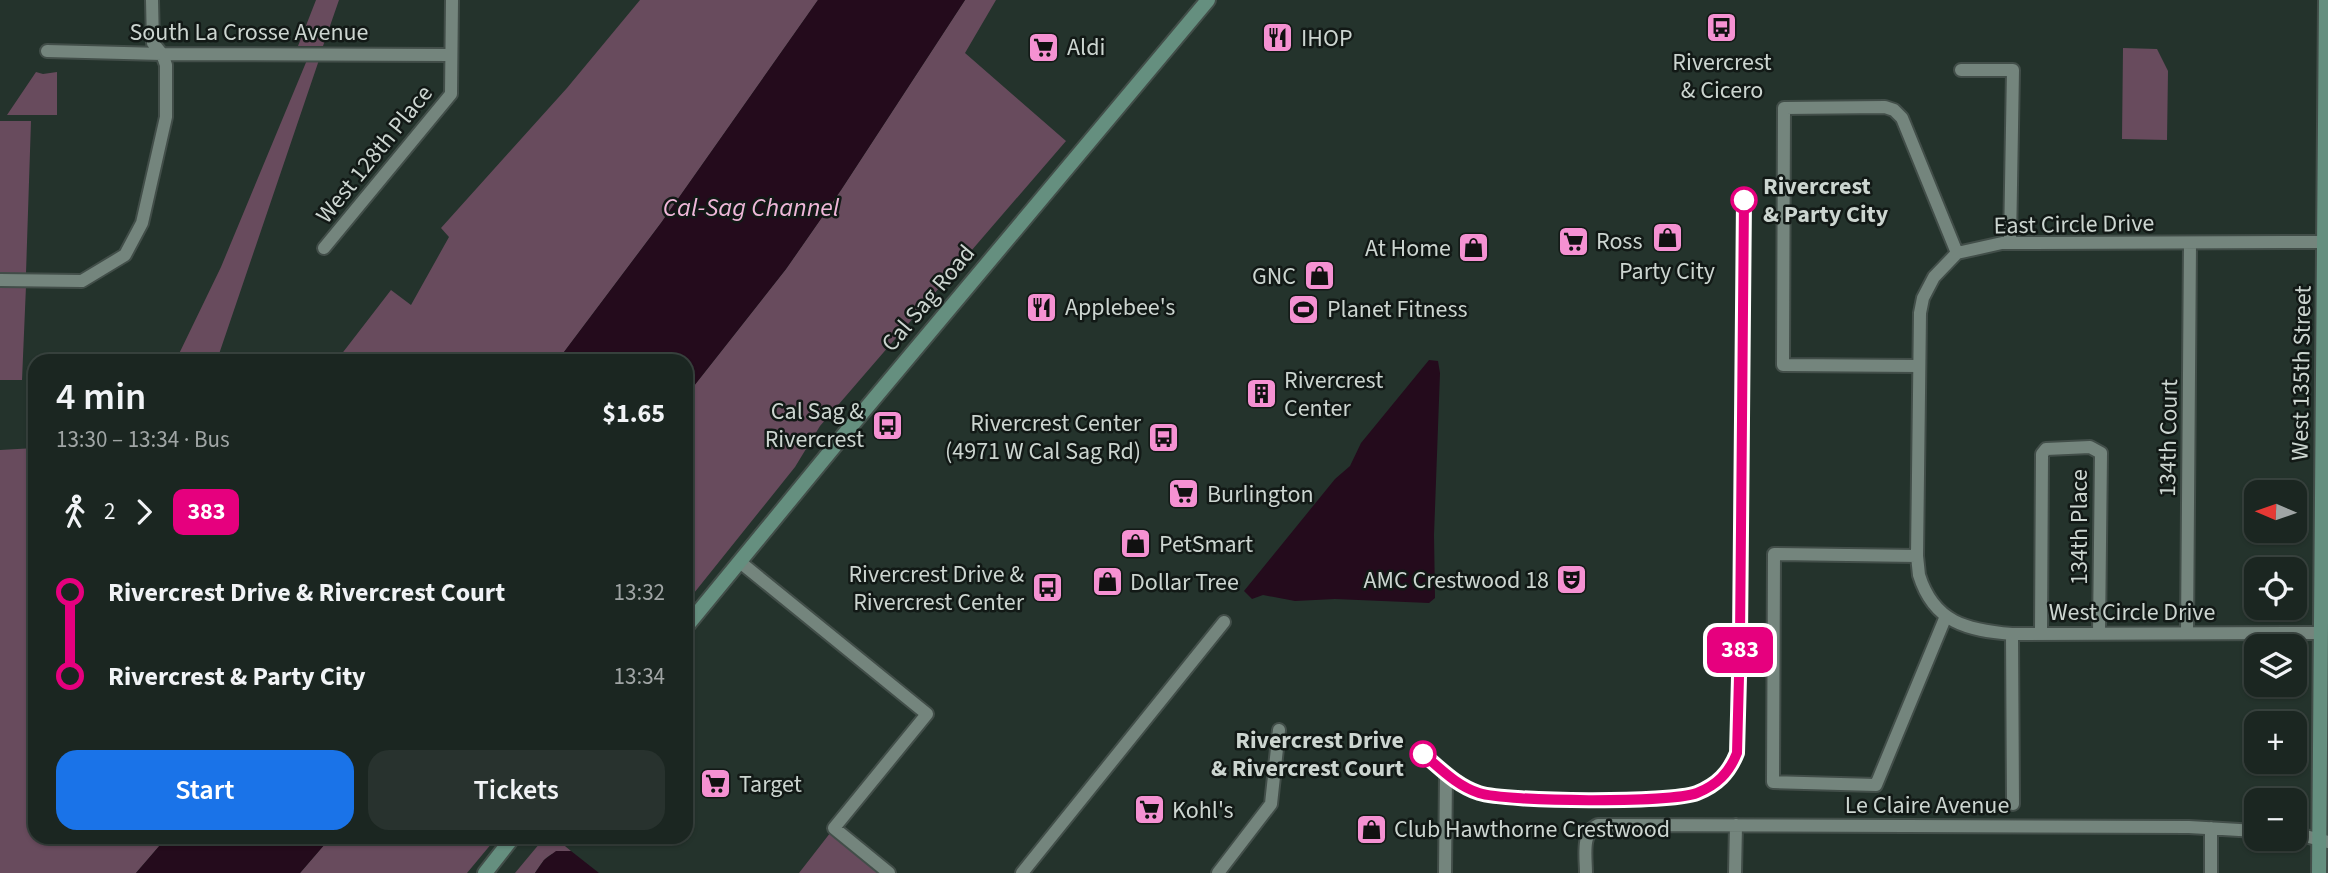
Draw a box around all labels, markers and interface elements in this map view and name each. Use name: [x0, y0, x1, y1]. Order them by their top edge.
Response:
bus stop icon: Rivercrest & Cicero: [1705, 11, 1739, 45]
street label: South La Crosse Avenue: [130, 15, 368, 50]
restaurant icon: IHOP: [1261, 21, 1295, 55]
place label: IHOP: [1301, 21, 1352, 56]
supermarket icon: Aldi: [1027, 30, 1061, 64]
place label: Aldi: [1067, 30, 1105, 65]
place label: Rivercrest & Cicero: [1672, 45, 1772, 108]
street label: West 128th Place: [308, 78, 441, 231]
place label: Rivercrest & Party City: [1763, 169, 1889, 232]
marker: Rivercrest & Party City: [1731, 187, 1757, 213]
water label: Cal-Sag Channel: [663, 189, 840, 226]
street label: East Circle Drive: [1993, 206, 2155, 243]
shop icon: Party City: [1650, 220, 1684, 254]
supermarket icon: Ross: [1556, 224, 1590, 258]
place label: Ross: [1596, 224, 1642, 259]
place label: At Home: [1365, 231, 1451, 266]
shop icon: At Home: [1457, 231, 1491, 265]
street label: Cal Sag Road: [873, 237, 984, 359]
place label: Party City: [1619, 254, 1715, 289]
place label: GNC: [1252, 259, 1296, 294]
shop icon: GNC: [1302, 259, 1336, 293]
street label: West 135th Street: [2282, 285, 2321, 461]
restaurant icon: Applebee's: [1025, 290, 1059, 324]
place label: Applebee's: [1065, 290, 1175, 325]
sports icon: Planet Fitness: [1287, 292, 1321, 326]
place label: Planet Fitness: [1327, 292, 1468, 327]
place label: Rivercrest Center: [1284, 363, 1383, 426]
text: 4 min: [56, 370, 146, 424]
building icon: Rivercrest Center: [1244, 377, 1278, 411]
street label: 134th Court: [2150, 379, 2187, 497]
place label: Cal Sag & Rivercrest: [765, 394, 864, 457]
text: $1.65: [602, 395, 665, 432]
place label: Rivercrest Center (4971 W Cal Sag Rd): [945, 406, 1142, 469]
bus stop icon: Cal Sag & Rivercrest: [870, 408, 904, 442]
bus stop icon: Rivercrest Center (4971 W Cal Sag Rd): [1147, 420, 1181, 454]
text: 13:30 – 13:34 · Bus: [56, 423, 230, 456]
street label: 134th Place: [2062, 469, 2097, 585]
supermarket icon: Burlington: [1167, 477, 1201, 511]
place label: Burlington: [1207, 477, 1314, 512]
north arrow: [2244, 480, 2306, 542]
map controls: [2244, 480, 2307, 851]
icon: walk: [56, 493, 94, 531]
icon: forward: [125, 493, 163, 531]
text: 383: [187, 494, 225, 529]
text: 2: [104, 495, 115, 528]
shop icon: PetSmart: [1119, 527, 1153, 561]
place label: PetSmart: [1159, 527, 1253, 562]
place label: Rivercrest Drive & Rivercrest Center: [848, 557, 1025, 620]
button: locate: [2244, 557, 2307, 620]
place label: AMC Crestwood 18: [1363, 563, 1549, 598]
theatre icon: AMC Crestwood 18: [1555, 563, 1589, 597]
shop icon: Dollar Tree: [1090, 565, 1124, 599]
place label: Dollar Tree: [1130, 565, 1239, 600]
bus stop icon: Rivercrest Drive & Rivercrest Center: [1030, 571, 1064, 605]
text: Rivercrest Drive & Rivercrest Court: [108, 574, 505, 611]
text: 13:32: [614, 576, 665, 609]
street label: West Circle Drive: [2049, 595, 2215, 630]
line badge: 383: [1700, 627, 1780, 673]
text: 383: [1721, 632, 1759, 667]
button: layers: [2244, 634, 2307, 697]
text: Rivercrest & Party City: [108, 658, 366, 695]
text: 13:34: [614, 660, 665, 693]
button: +: [2244, 711, 2307, 774]
place label: Rivercrest Drive & Rivercrest Court: [1211, 723, 1404, 786]
marker: Rivercrest Drive & Rivercrest Court: [1410, 741, 1436, 767]
button: Start: [56, 750, 354, 830]
button: Tickets: [368, 750, 665, 830]
supermarket icon: Target: [699, 767, 733, 801]
place label: Target: [739, 767, 802, 802]
street label: Le Claire Avenue: [1845, 788, 2009, 823]
button: −: [2244, 788, 2307, 851]
supermarket icon: Kohl's: [1132, 793, 1166, 827]
place label: Kohl's: [1172, 793, 1233, 828]
shop icon: Club Hawthorne Crestwood: [1354, 812, 1388, 846]
place label: Club Hawthorne Crestwood: [1394, 812, 1670, 847]

